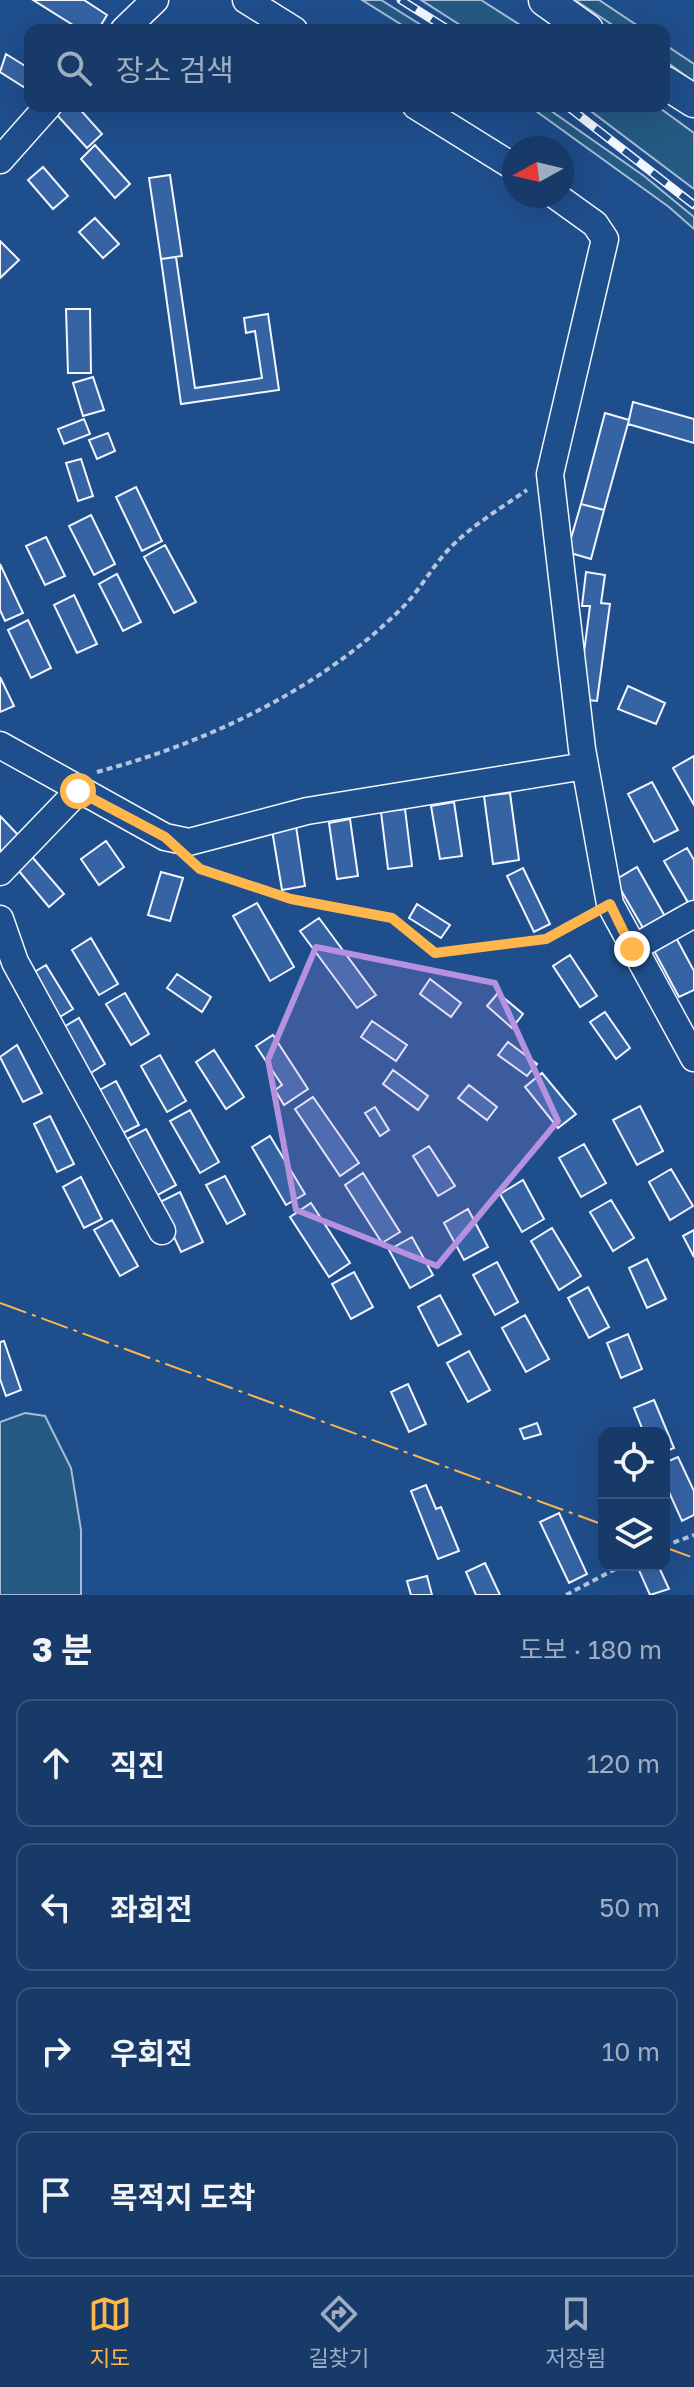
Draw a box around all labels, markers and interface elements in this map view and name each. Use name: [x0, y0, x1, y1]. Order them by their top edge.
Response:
search box: [24, 24, 670, 112]
icon: search: [52, 46, 96, 90]
text: 장소 검색: [116, 52, 234, 88]
north arrow: [502, 136, 574, 208]
route start: [60, 773, 96, 809]
route end: [614, 931, 650, 967]
map controls: [598, 1427, 670, 1571]
button: locate: [598, 1427, 670, 1499]
button: layers: [598, 1499, 670, 1571]
text: 3 분: [32, 1629, 93, 1669]
text: 도보 · 180 m: [519, 1634, 662, 1665]
icon: ahead: [34, 1741, 78, 1785]
text: 직진: [110, 1747, 165, 1783]
text: 120 m: [587, 1748, 660, 1779]
icon: left: [34, 1885, 78, 1929]
text: 좌회전: [110, 1891, 193, 1927]
text: 50 m: [599, 1892, 660, 1923]
icon: right: [34, 2029, 78, 2073]
text: 우회전: [110, 2035, 193, 2071]
text: 10 m: [602, 2036, 660, 2067]
icon: arrive: [34, 2173, 78, 2217]
text: 목적지 도착: [110, 2179, 256, 2215]
tab: 지도: [88, 2292, 132, 2372]
tab: 길찾기: [308, 2292, 369, 2372]
tab: 저장됨: [545, 2292, 606, 2372]

